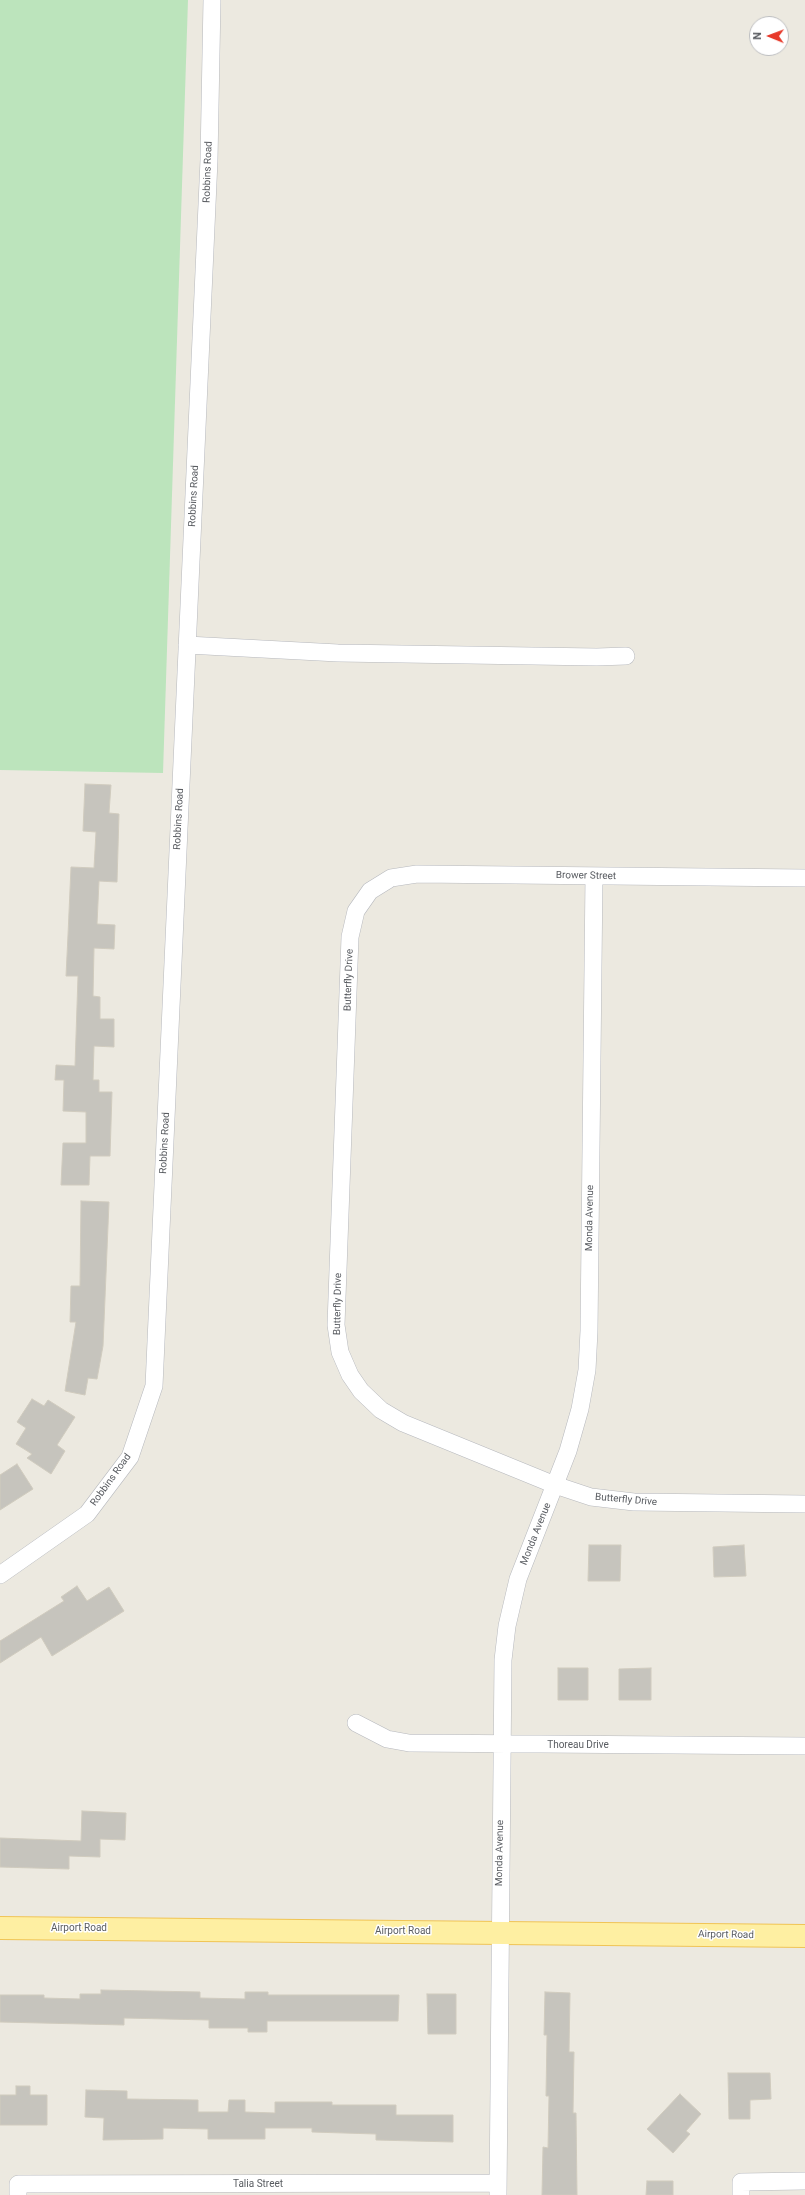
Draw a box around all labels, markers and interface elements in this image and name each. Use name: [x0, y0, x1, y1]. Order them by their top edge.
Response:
north arrow: [749, 16, 789, 56]
text: N: [751, 32, 764, 40]
street label: Robbins Road: [201, 141, 215, 203]
street label: Robbins Road: [186, 465, 202, 527]
street label: Robbins Road: [171, 788, 187, 850]
street label: Brower Street: [556, 869, 616, 883]
street label: Butterfly Drive: [342, 949, 356, 1011]
street label: Robbins Road: [157, 1112, 173, 1174]
street label: Monda Avenue: [583, 1185, 597, 1251]
street label: Butterfly Drive: [331, 1273, 345, 1335]
street label: Robbins Road: [88, 1452, 134, 1508]
street label: Butterfly Drive: [594, 1491, 658, 1509]
street label: Monda Avenue: [518, 1501, 554, 1567]
street label: Thoreau Drive: [547, 1739, 609, 1751]
street label: Monda Avenue: [493, 1820, 507, 1886]
street label: Airport Road: [51, 1922, 107, 1934]
street label: Airport Road: [375, 1925, 431, 1937]
street label: Airport Road: [698, 1929, 754, 1941]
street label: Talia Street: [233, 2178, 283, 2190]

